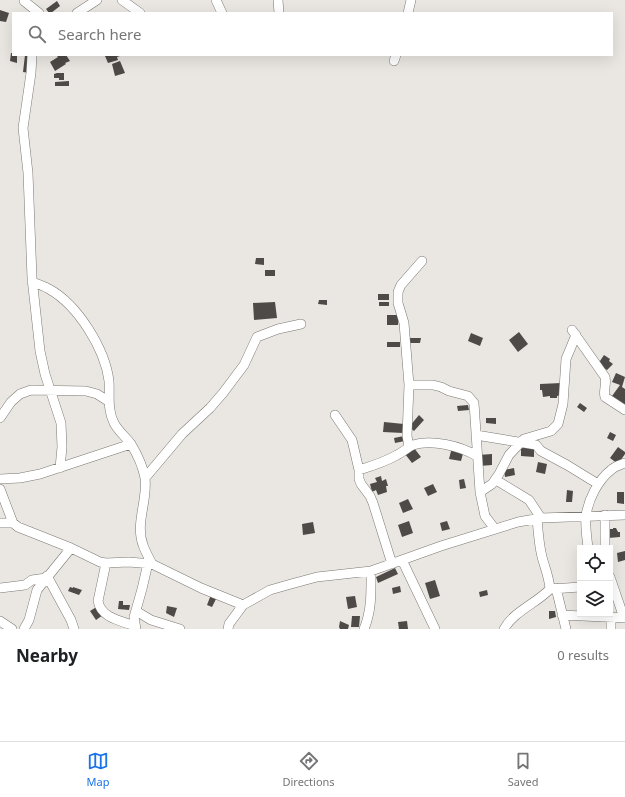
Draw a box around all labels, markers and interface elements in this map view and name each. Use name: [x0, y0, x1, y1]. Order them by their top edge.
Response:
search box: [12, 12, 613, 56]
icon: search: [26, 23, 48, 45]
text: Search here: [58, 24, 141, 44]
map controls: [577, 545, 613, 617]
button: locate: [577, 545, 613, 581]
button: layers: [577, 581, 613, 617]
text: Nearby: [16, 644, 78, 667]
text: 0 results: [557, 646, 609, 664]
tab: Map: [87, 750, 109, 789]
tab: Directions: [282, 750, 335, 789]
tab: Saved: [508, 750, 538, 789]

